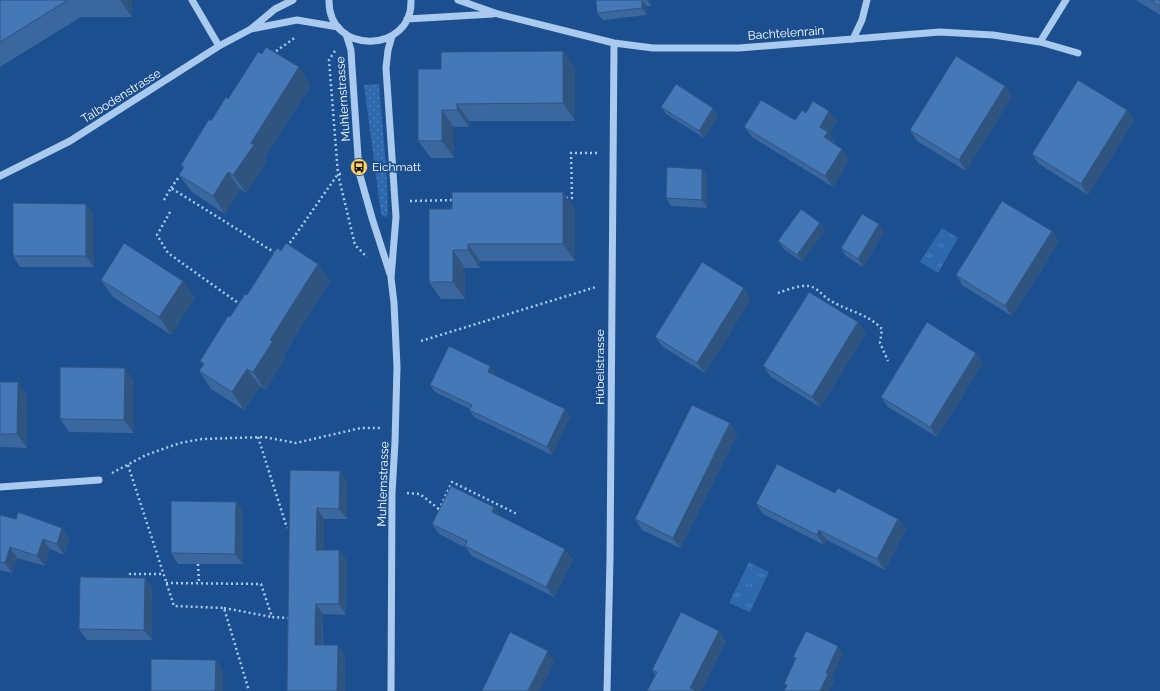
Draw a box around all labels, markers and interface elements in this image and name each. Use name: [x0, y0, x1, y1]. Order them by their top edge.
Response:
street label: Bachtelenrain: [747, 23, 825, 43]
street label: Muhlernstrasse: [333, 56, 353, 142]
street label: Talbodenstrasse: [79, 66, 163, 126]
bus stop icon: Eichmatt: [349, 157, 369, 177]
place label: Eichmatt: [372, 160, 421, 174]
street label: Hübelistrasse: [593, 329, 607, 405]
street label: Muhlernstrasse: [375, 441, 391, 527]

